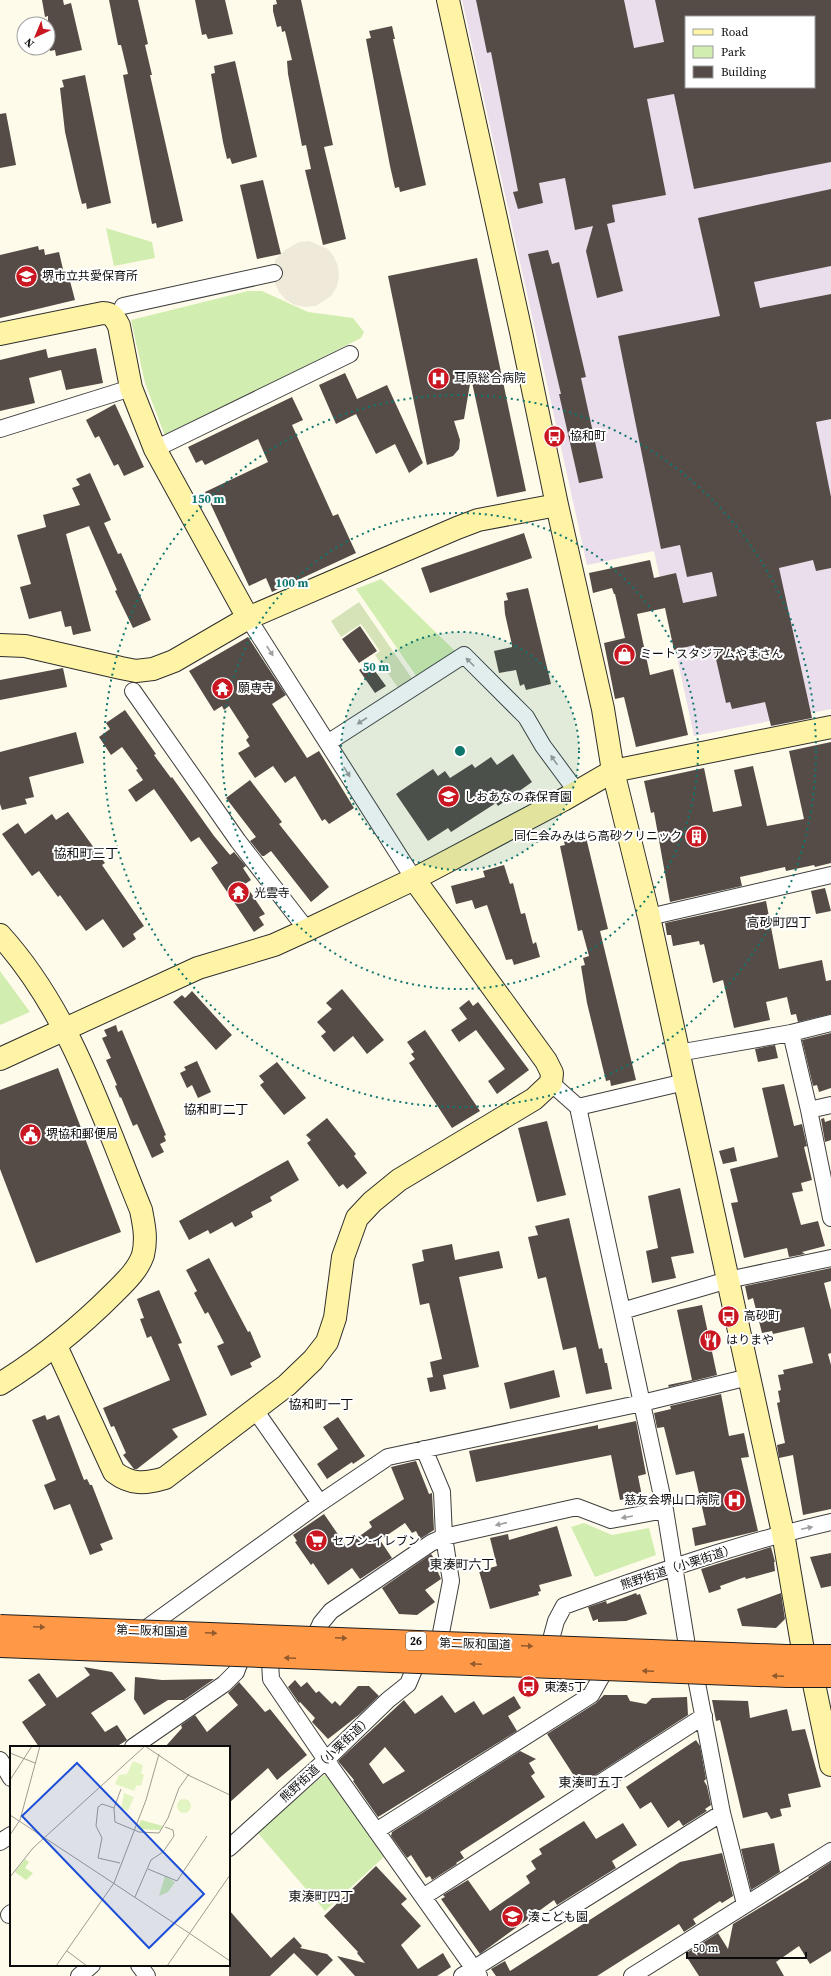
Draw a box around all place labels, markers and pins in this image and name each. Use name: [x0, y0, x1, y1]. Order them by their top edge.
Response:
school or university icon: 堺市立共愛保育所: [13, 263, 39, 289]
place label: 堺市立共愛保育所: [42, 268, 138, 284]
hospital icon: 耳原総合病院: [425, 365, 451, 391]
place label: 耳原総合病院: [454, 370, 526, 386]
bus stop icon: 協和町: [542, 423, 568, 449]
place label: 協和町: [570, 428, 606, 444]
shop icon: ミートスタジアムやまさん: [612, 641, 638, 667]
place label: ミートスタジアムやまさん: [640, 646, 783, 662]
temple icon: 願専寺: [209, 675, 235, 701]
place label: 願専寺: [238, 680, 274, 696]
centre of rings: [453, 744, 467, 758]
school or university icon: しおあなの森保育園: [435, 784, 461, 810]
place label: しおあなの森保育園: [464, 789, 572, 805]
building icon: 同仁会みみはら高砂クリニック: [684, 823, 710, 849]
place label: 同仁会みみはら高砂クリニック: [514, 828, 682, 844]
temple icon: 光雲寺: [226, 880, 252, 906]
place label: 光雲寺: [254, 885, 290, 901]
public building icon: 堺協和郵便局: [17, 1121, 43, 1147]
place label: 堺協和郵便局: [46, 1126, 118, 1142]
bus stop icon: 高砂町: [715, 1303, 741, 1329]
place label: 高砂町: [744, 1308, 780, 1324]
restaurant icon: はりまや: [698, 1327, 724, 1353]
place label: はりまや: [726, 1332, 774, 1348]
hospital icon: 慈友会堺山口病院: [722, 1487, 748, 1513]
place label: 慈友会堺山口病院: [624, 1492, 720, 1508]
supermarket icon: セブン-イレブン: [303, 1528, 329, 1554]
place label: セブン-イレブン: [332, 1533, 420, 1549]
bus stop icon: 東湊5丁: [515, 1674, 541, 1700]
place label: 東湊5丁: [544, 1679, 586, 1695]
school or university icon: 湊こども園: [500, 1904, 526, 1930]
place label: 湊こども園: [528, 1909, 588, 1925]

